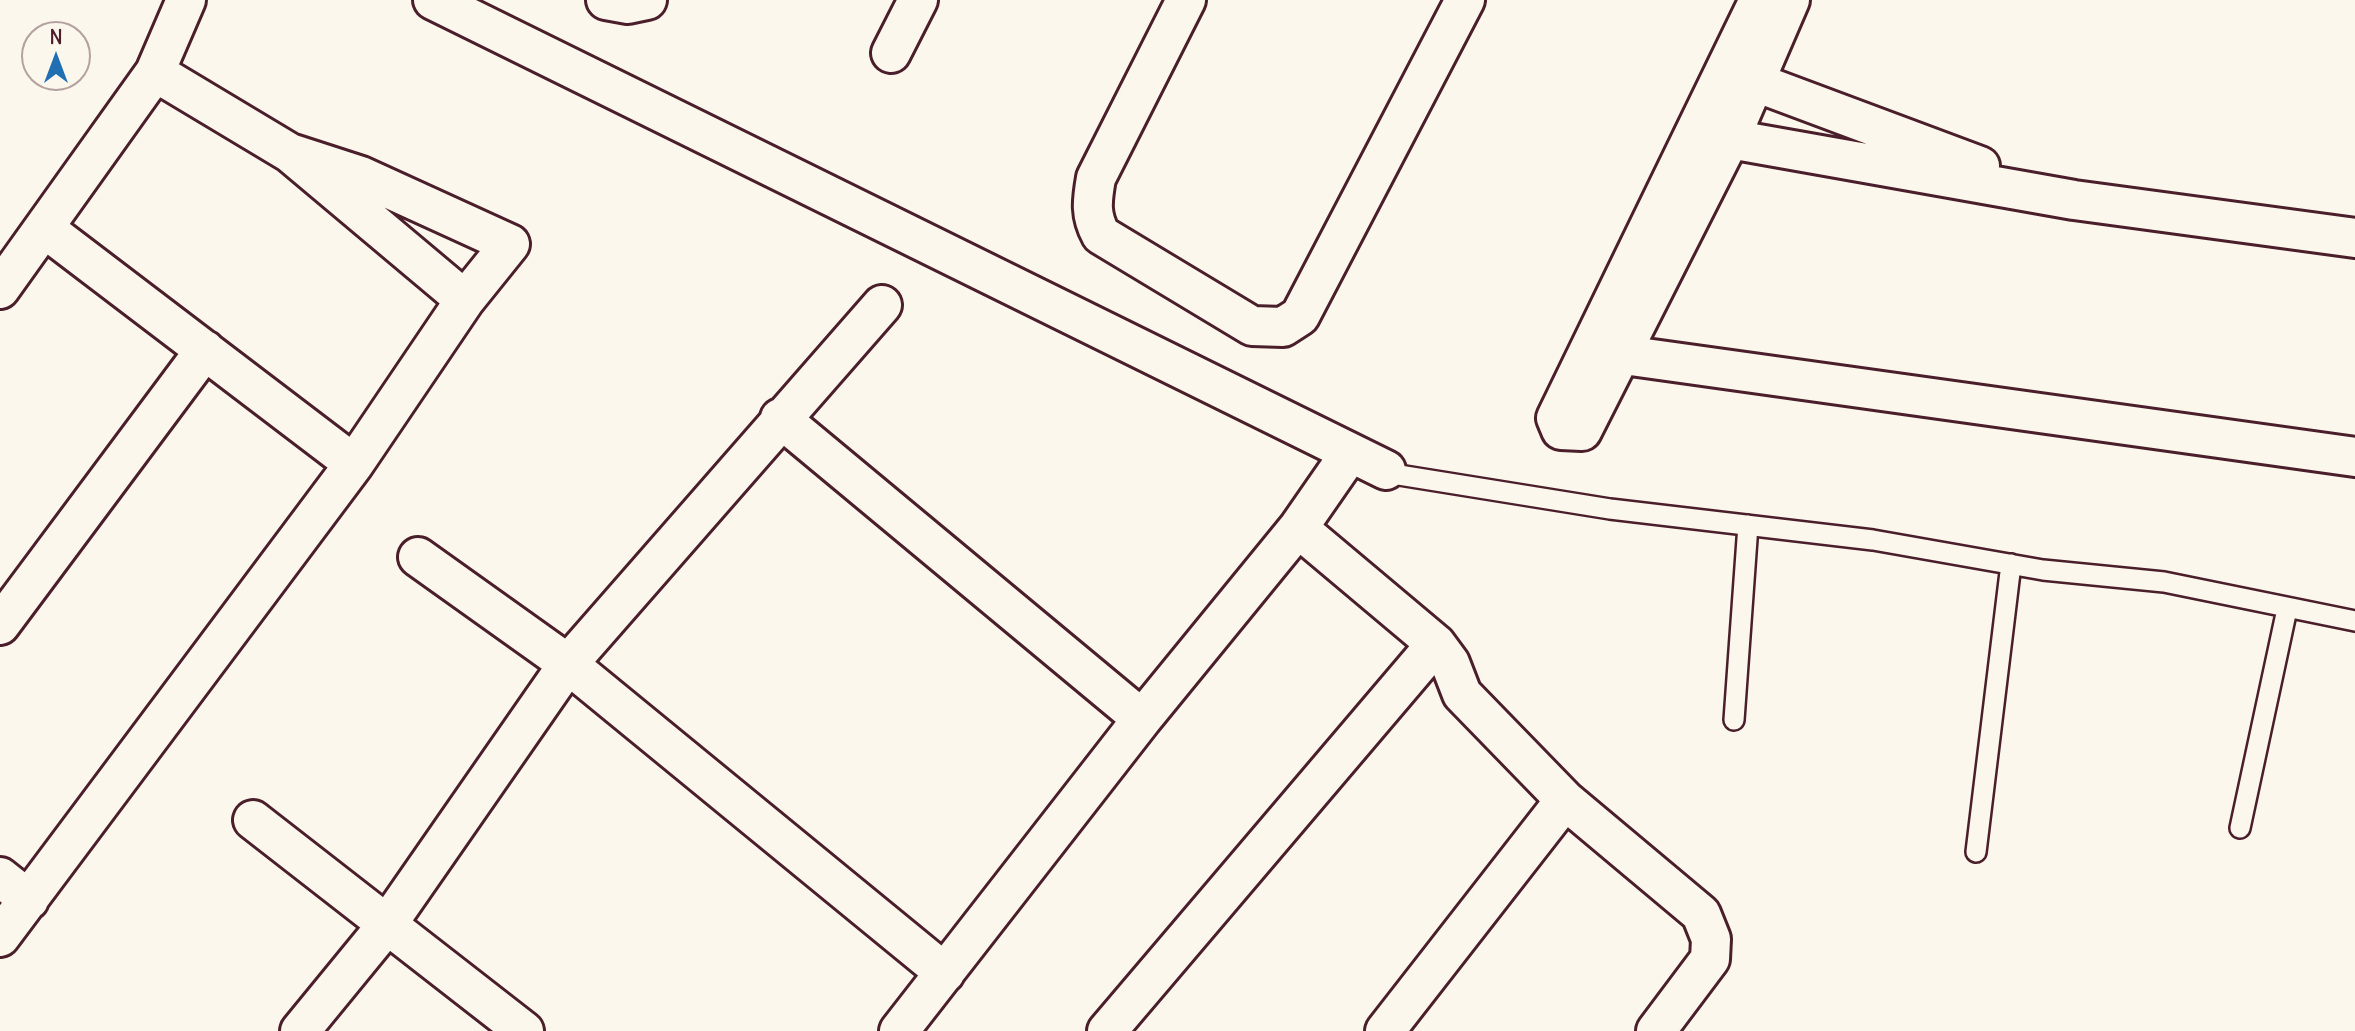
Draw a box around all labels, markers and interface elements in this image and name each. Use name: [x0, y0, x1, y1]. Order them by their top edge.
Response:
north arrow: [21, 21, 91, 91]
text: N: [49, 25, 63, 49]

